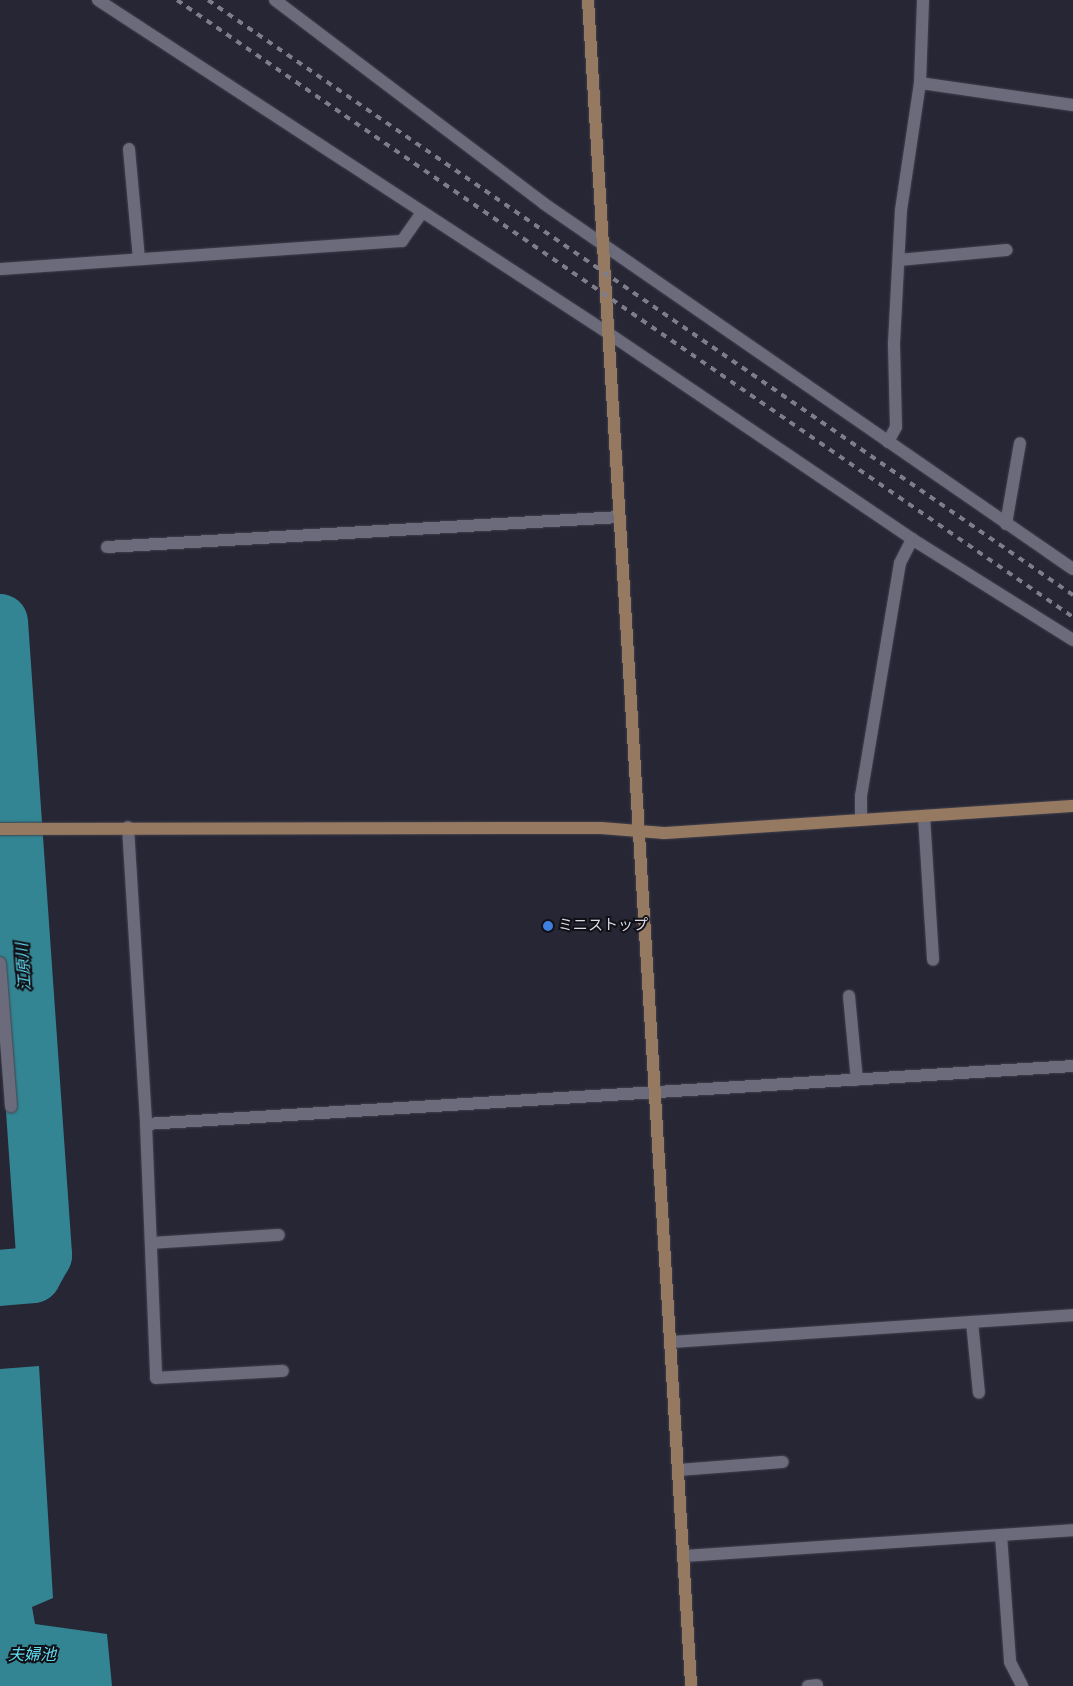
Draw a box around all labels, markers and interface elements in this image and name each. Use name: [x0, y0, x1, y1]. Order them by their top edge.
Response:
place label: ミニストップ: [558, 917, 648, 935]
marker: ミニストップ: [542, 920, 554, 932]
water label: 江原川: [13, 942, 35, 992]
water label: 夫婦池: [8, 1645, 56, 1665]

